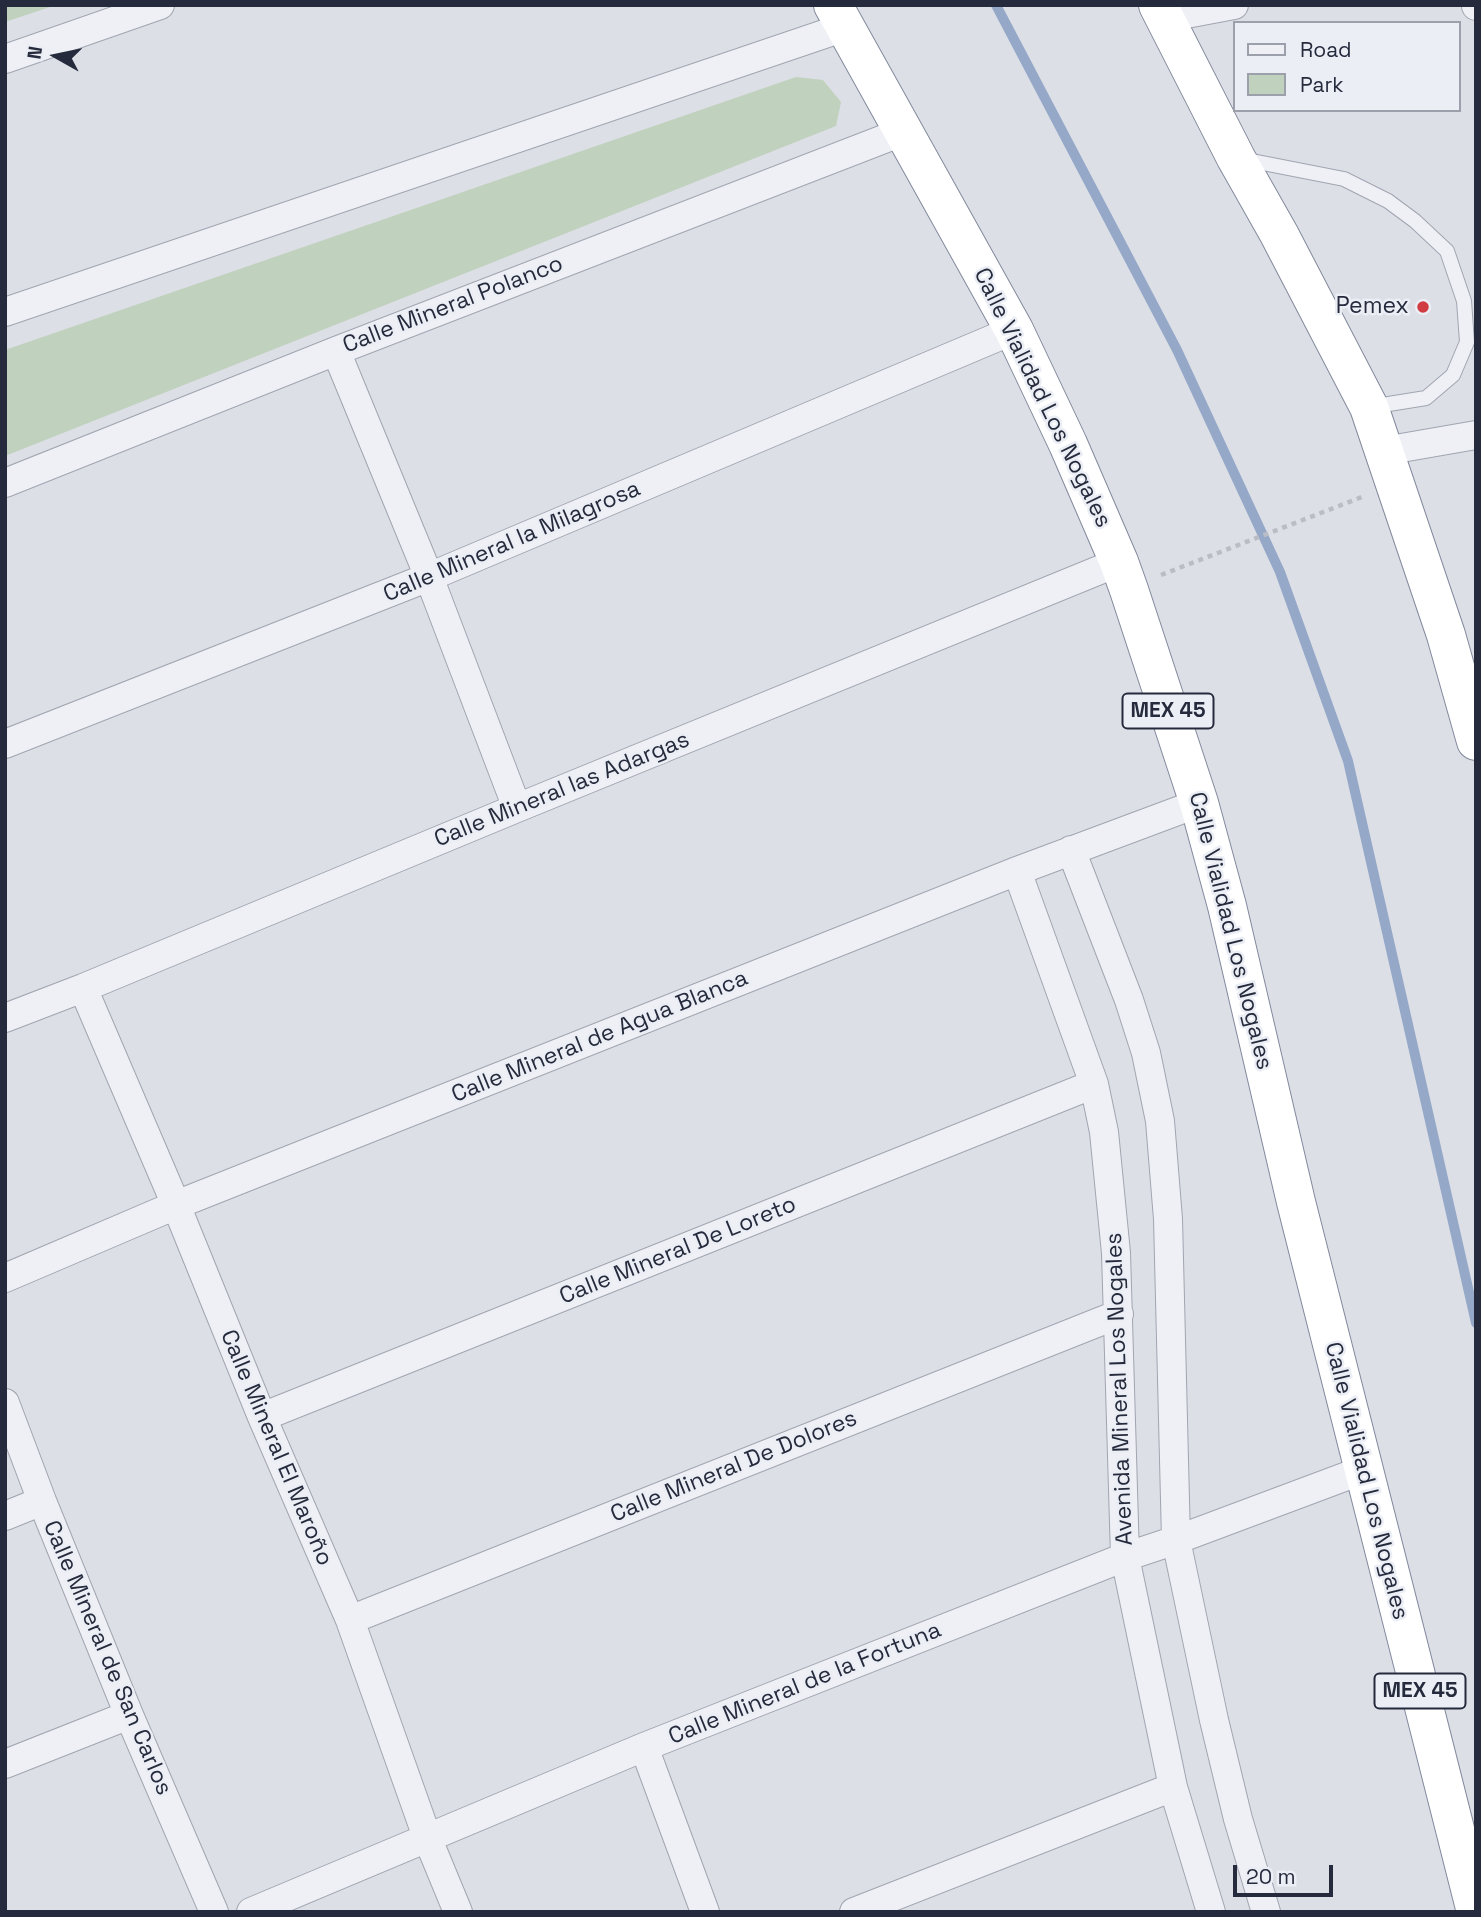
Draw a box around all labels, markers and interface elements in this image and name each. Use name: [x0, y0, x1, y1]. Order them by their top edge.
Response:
north arrow: [21, 21, 91, 91]
legend: [1232, 21, 1460, 112]
text: Road: [1300, 36, 1352, 63]
text: N: [21, 44, 48, 61]
text: Park: [1300, 71, 1344, 98]
street label: Calle Mineral Polanco: [339, 250, 567, 360]
street label: Calle Vialidad Los Nogales: [967, 264, 1117, 532]
place label: Pemex: [1336, 293, 1409, 321]
marker: Pemex: [1415, 299, 1431, 315]
street label: Calle Mineral la Milagrosa: [379, 475, 645, 609]
road number: MEX 45: [1122, 694, 1214, 728]
street label: Calle Mineral las Adargas: [430, 726, 694, 854]
street label: Calle Vialidad Los Nogales: [1182, 789, 1278, 1073]
street label: Calle Mineral de Agua Blanca: [448, 965, 752, 1109]
street label: Calle Mineral De Loreto: [556, 1191, 800, 1311]
street label: Avenida Mineral Los Nogales: [1101, 1232, 1139, 1546]
street label: Calle Mineral El Maroño: [214, 1326, 338, 1570]
street label: Calle Vialidad Los Nogales: [1318, 1339, 1414, 1623]
street label: Calle Mineral De Dolores: [607, 1405, 861, 1529]
street label: Calle Mineral de San Carlos: [37, 1517, 177, 1799]
street label: Calle Mineral de la Fortuna: [665, 1617, 945, 1751]
road number: MEX 45: [1374, 1674, 1466, 1708]
scale bar: [1236, 1850, 1336, 1894]
text: 20 m: [1246, 1863, 1296, 1890]

